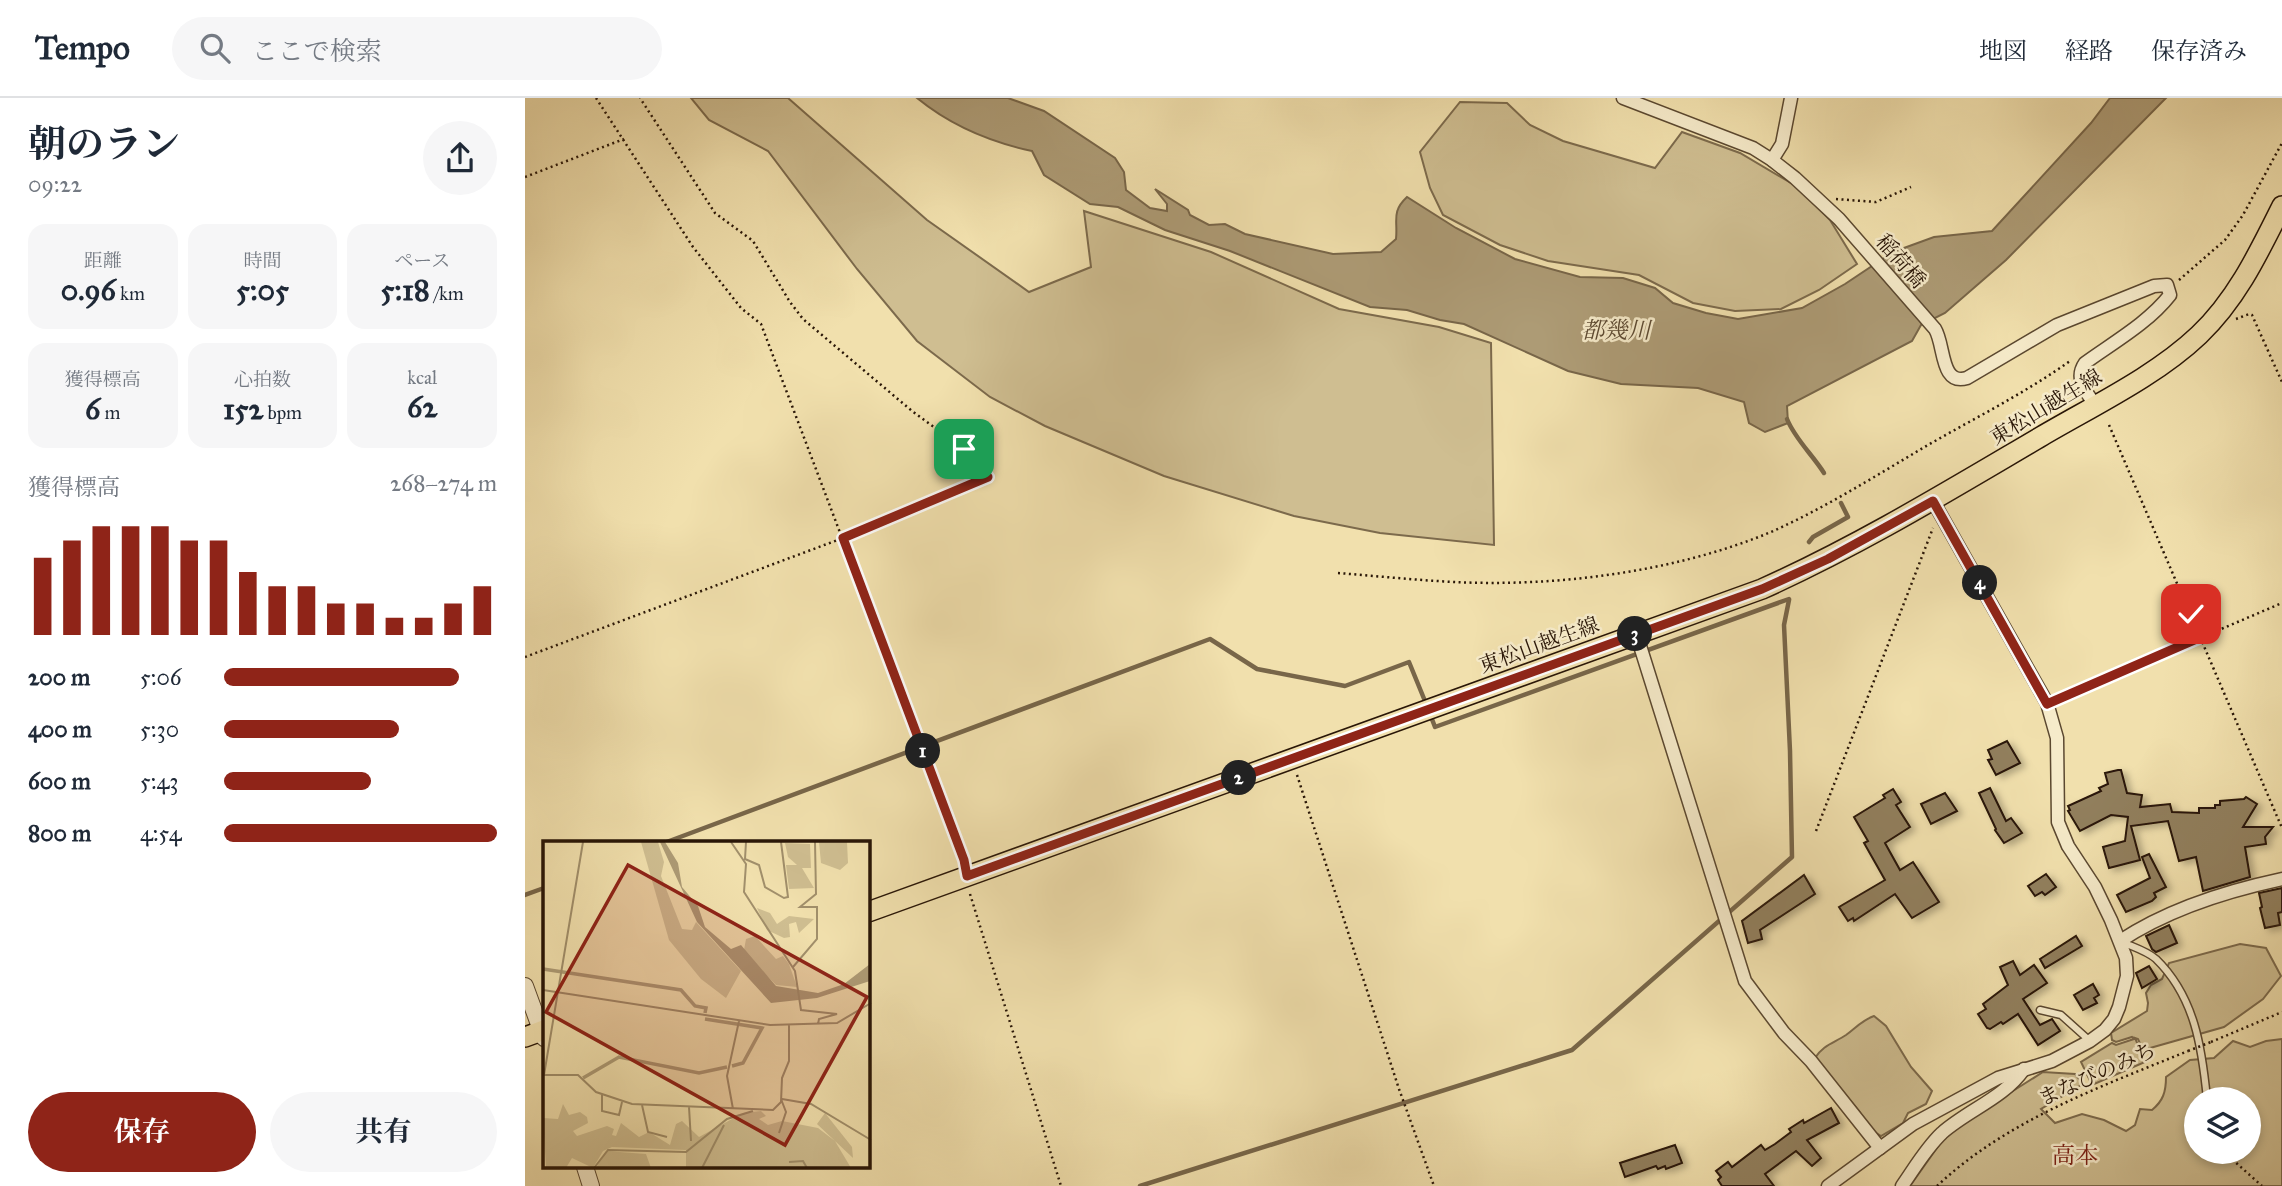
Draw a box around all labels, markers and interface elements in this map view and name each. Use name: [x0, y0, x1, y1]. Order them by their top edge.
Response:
search box: [172, 17, 662, 80]
text: Tempo: [35, 28, 130, 68]
icon: search: [196, 29, 234, 67]
text: ここで検索: [252, 35, 382, 67]
text: 地図: [1979, 36, 2027, 66]
text: 経路: [2065, 36, 2113, 66]
text: 保存済み: [2151, 36, 2247, 66]
text: 朝のラン: [28, 121, 180, 167]
button: share: [423, 121, 497, 195]
text: 09:22: [28, 170, 82, 198]
street label: 稲荷橋: [1871, 229, 1931, 293]
text: 距離: [84, 249, 122, 272]
text: 時間: [243, 249, 282, 272]
text: ペース: [394, 249, 450, 272]
text: 0.96: [61, 272, 116, 308]
text: 5:05: [236, 272, 289, 308]
text: 5:18: [381, 272, 430, 308]
text: km: [116, 282, 145, 305]
text: /km: [430, 282, 464, 305]
water label: 都幾川: [1582, 316, 1654, 344]
street label: 東松山越生線: [1985, 363, 2107, 451]
text: kcal: [407, 366, 437, 389]
text: 獲得標高: [65, 368, 141, 391]
text: 心拍数: [234, 368, 291, 391]
text: 62: [407, 389, 437, 425]
text: 6: [85, 391, 100, 427]
text: 152: [223, 391, 263, 427]
text: m: [100, 401, 121, 424]
text: bpm: [263, 401, 302, 424]
pin: [934, 419, 994, 479]
icon: arrive: [945, 430, 983, 468]
text: 268–274 m: [390, 469, 497, 497]
text: 獲得標高: [28, 473, 120, 501]
pin: 4: [1963, 566, 1997, 601]
text: 4: [1974, 571, 1985, 594]
pin: [2161, 584, 2221, 644]
icon: check: [2172, 595, 2210, 633]
street label: 東松山越生線: [1475, 611, 1603, 679]
pin: 3: [1617, 616, 1653, 652]
text: 3: [1631, 622, 1638, 645]
text: 200 m: [28, 663, 90, 691]
text: 5:06: [140, 663, 182, 691]
text: 400 m: [28, 715, 92, 743]
text: 5:30: [140, 715, 179, 743]
pin: 1: [905, 734, 941, 768]
text: 1: [919, 739, 926, 762]
pin: 2: [1221, 760, 1257, 796]
text: 2: [1234, 766, 1243, 789]
text: 600 m: [28, 767, 91, 795]
text: 5:43: [140, 767, 179, 795]
text: 800 m: [28, 819, 91, 847]
text: 4:54: [140, 819, 182, 847]
inset map: [543, 841, 870, 1168]
street label: まなびのみち: [2034, 1036, 2160, 1112]
map controls: [2184, 1087, 2261, 1164]
button: layers: [2184, 1087, 2261, 1164]
button: 保存: [28, 1092, 256, 1172]
button: 共有: [270, 1092, 497, 1172]
district label: 高本: [2052, 1141, 2098, 1169]

